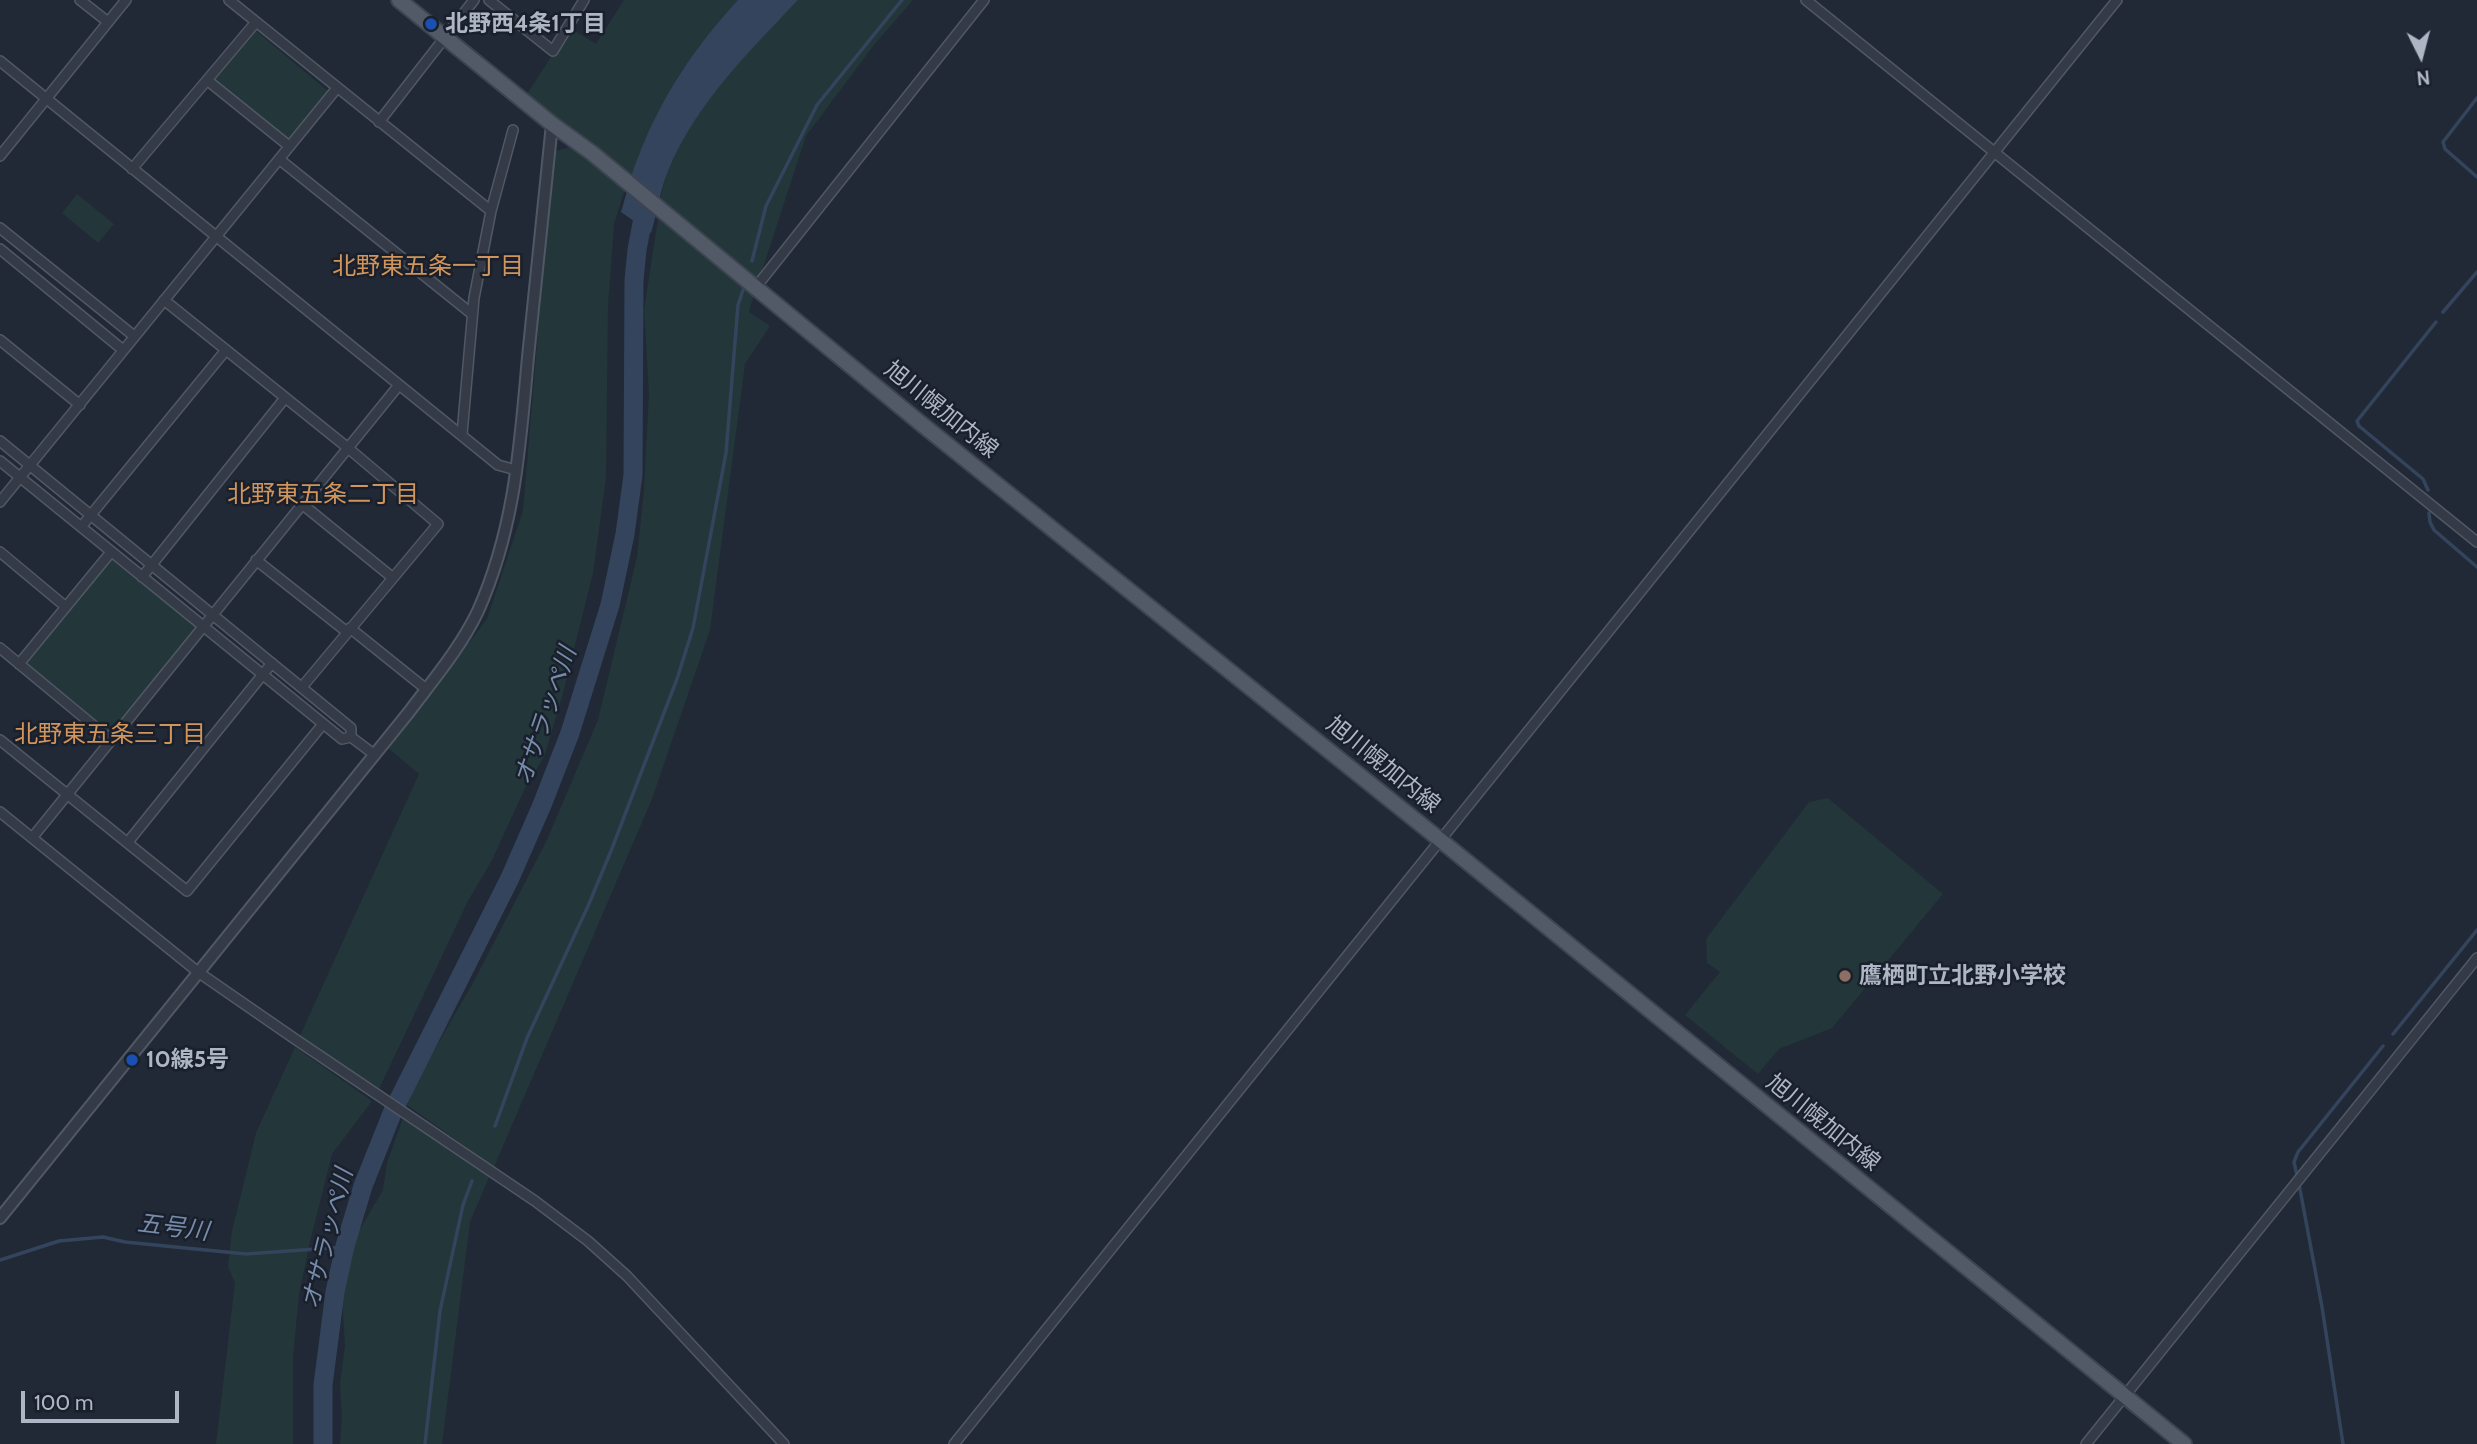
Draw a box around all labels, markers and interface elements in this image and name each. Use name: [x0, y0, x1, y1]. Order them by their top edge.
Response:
place label: 北野西4条1丁目: [445, 10, 606, 38]
marker: 北野西4条1丁目: [423, 16, 439, 32]
north arrow: [2386, 21, 2456, 91]
text: N: [2415, 65, 2431, 90]
district label: 北野東五条一丁目: [332, 253, 524, 281]
street label: 旭川幌加内線: [879, 356, 1003, 464]
district label: 北野東五条二丁目: [227, 481, 419, 509]
water label: オサラッペ川: [509, 643, 583, 789]
street label: 旭川幌加内線: [1321, 711, 1445, 819]
district label: 北野東五条三丁目: [14, 721, 206, 749]
place label: 鷹栖町立北野小学校: [1859, 962, 2066, 990]
marker: 鷹栖町立北野小学校: [1837, 968, 1853, 984]
place label: 10線5号: [146, 1046, 229, 1074]
marker: 10線5号: [124, 1052, 140, 1068]
street label: 旭川幌加内線: [1761, 1069, 1885, 1177]
water label: オサラッペ川: [297, 1166, 359, 1312]
water label: 五号川: [136, 1209, 210, 1247]
scale bar: [24, 1378, 182, 1422]
text: 100 m: [34, 1390, 93, 1415]

